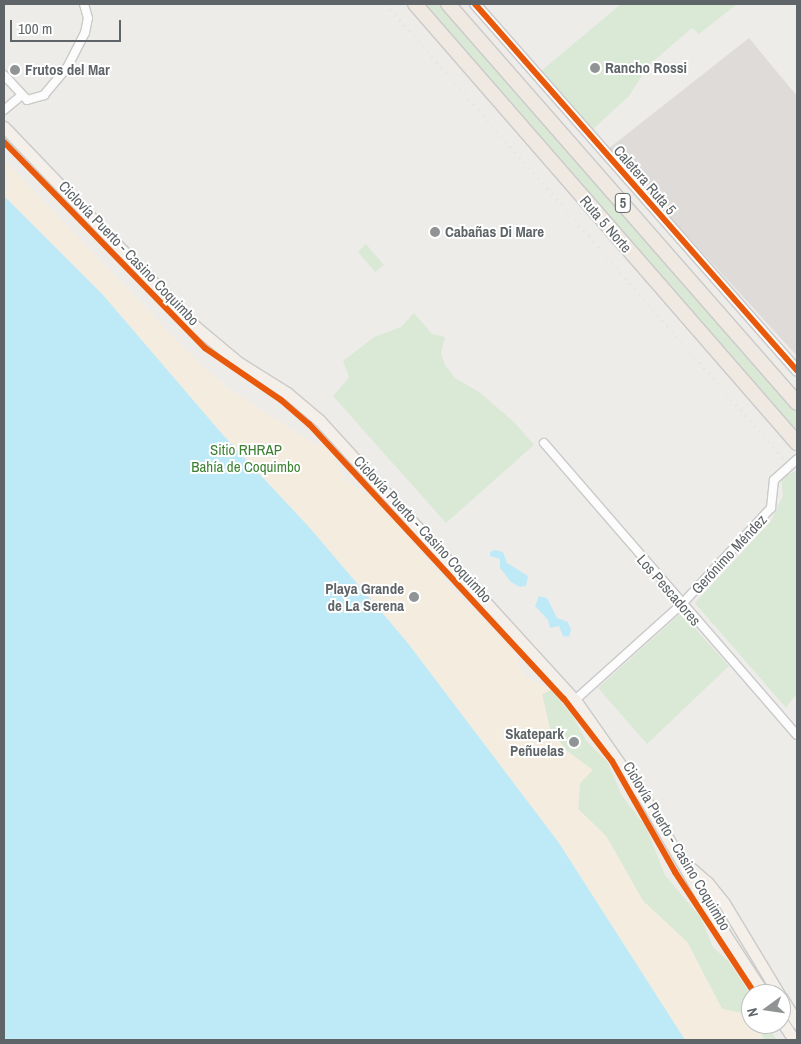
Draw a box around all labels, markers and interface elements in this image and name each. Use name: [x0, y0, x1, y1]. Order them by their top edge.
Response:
scale bar: [12, 10, 124, 42]
text: 100 m: [18, 18, 52, 39]
place label: Rancho Rossi: [605, 59, 687, 77]
place label: Frutos del Mar: [25, 61, 110, 79]
marker: Rancho Rossi: [589, 62, 601, 74]
marker: Frutos del Mar: [9, 64, 21, 76]
street label: Caletera Ruta 5: [610, 142, 680, 218]
street label: Ciclovía Puerto - Casino Coquimbo: [55, 177, 203, 329]
street label: Ruta 5 Norte: [576, 192, 636, 256]
road number: 5: [614, 192, 632, 214]
place label: Cabañas Di Mare: [445, 223, 544, 241]
marker: Cabañas Di Mare: [429, 226, 441, 238]
park label: Sitio RHRAP Bahía de Coquimbo: [191, 440, 301, 475]
street label: Ciclovía Puerto - Casino Coquimbo: [350, 452, 496, 606]
street label: Gerónimo Méndez: [688, 511, 770, 597]
street label: Los Pescadores: [633, 551, 705, 629]
place label: Playa Grande de La Serena: [325, 579, 404, 614]
marker: Playa Grande de La Serena: [408, 591, 420, 603]
place label: Skatepark Peñuelas: [505, 724, 564, 759]
marker: Skatepark Peñuelas: [568, 736, 580, 748]
street label: Ciclovía Puerto - Casino Coquimbo: [619, 758, 735, 934]
north arrow: [741, 984, 791, 1034]
text: N: [743, 1006, 762, 1019]

